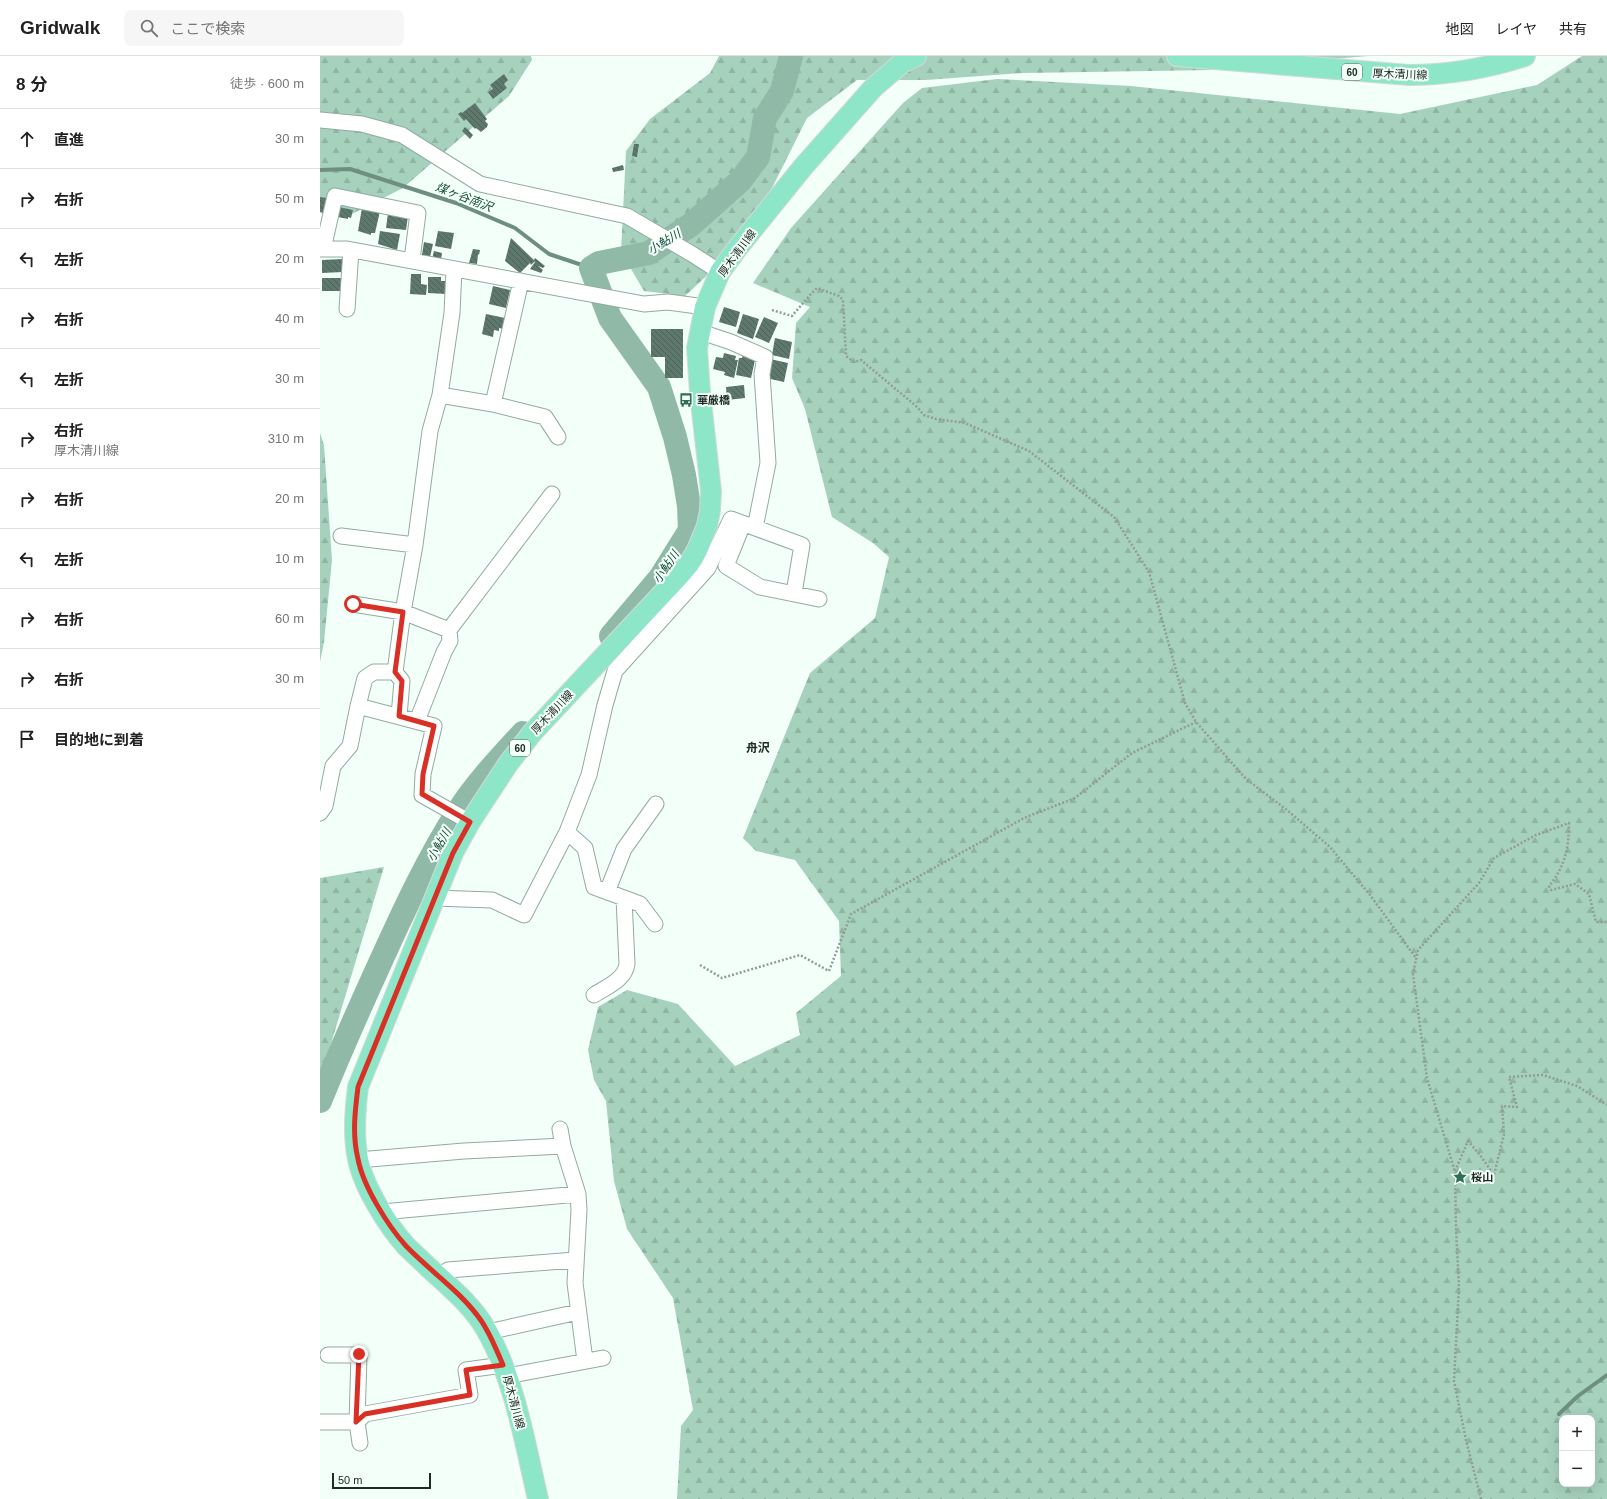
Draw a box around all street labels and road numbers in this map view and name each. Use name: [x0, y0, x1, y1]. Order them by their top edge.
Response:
road number: 60: [1342, 64, 1362, 80]
street label: 厚木清川線: [1372, 67, 1428, 81]
street label: 厚木清川線: [716, 227, 758, 279]
street label: 厚木清川線: [529, 688, 575, 736]
road number: 60: [510, 740, 530, 756]
street label: 厚木清川線: [501, 1374, 527, 1430]

